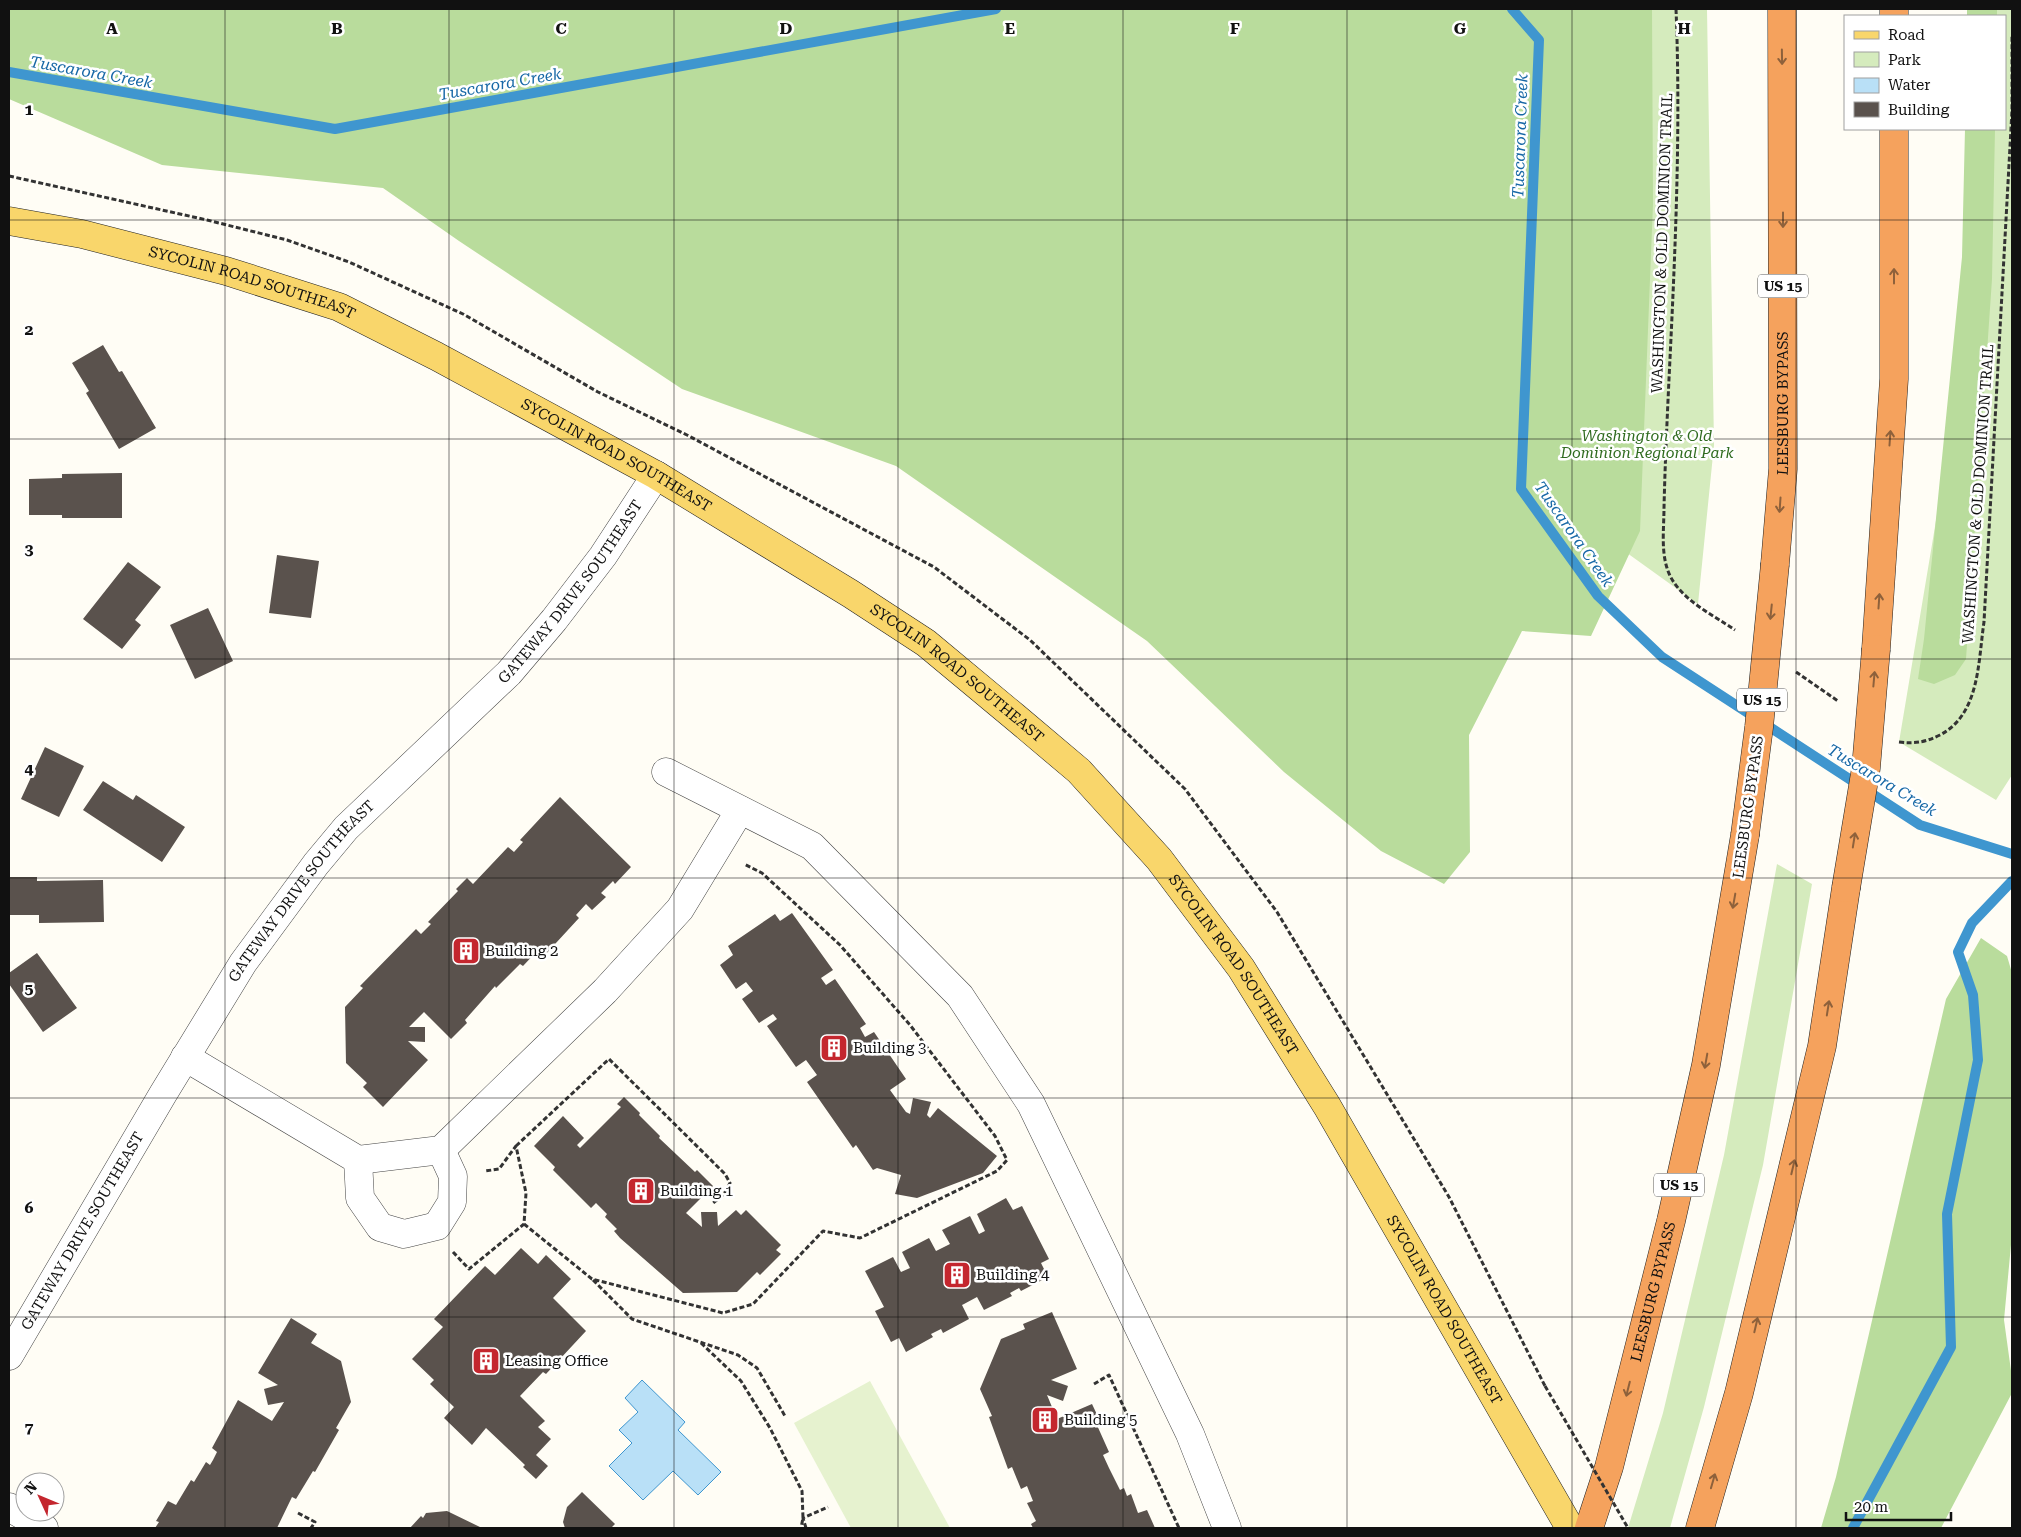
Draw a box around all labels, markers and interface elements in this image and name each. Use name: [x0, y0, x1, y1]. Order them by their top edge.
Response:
legend: [1844, 15, 2006, 130]
text: A: [106, 19, 118, 38]
text: B: [331, 19, 343, 38]
text: C: [555, 19, 567, 38]
text: D: [780, 19, 793, 38]
text: E: [1005, 19, 1015, 38]
text: F: [1230, 19, 1240, 38]
text: G: [1454, 19, 1467, 38]
text: H: [1677, 19, 1691, 38]
text: Road: [1888, 26, 1925, 44]
one-way arrow: [1777, 49, 1787, 65]
text: Park: [1888, 51, 1922, 69]
water label: Tuscarora Creek: [28, 52, 154, 92]
water label: Tuscarora Creek: [437, 64, 563, 104]
water label: Tuscarora Creek: [1508, 73, 1532, 198]
text: Water: [1888, 76, 1930, 94]
street label: WASHINGTON & OLD DOMINION TRAIL: [1648, 93, 1676, 393]
text: 1: [25, 100, 34, 119]
text: Building: [1888, 101, 1950, 119]
one-way arrow: [1778, 212, 1788, 228]
street label: SYCOLIN ROAD SOUTHEAST: [147, 242, 358, 323]
one-way arrow: [1889, 268, 1899, 284]
road number: US 15: [1758, 274, 1808, 298]
text: 2: [25, 320, 34, 339]
street label: LEESBURG BYPASS: [1773, 331, 1792, 476]
street label: WASHINGTON & OLD DOMINION TRAIL: [1959, 344, 1997, 644]
street label: SYCOLIN ROAD SOUTHEAST: [518, 395, 715, 516]
park label: Washington & Old Dominion Regional Park: [1559, 427, 1734, 462]
one-way arrow: [1886, 431, 1895, 447]
water label: Tuscarora Creek: [1531, 478, 1618, 591]
street label: GATEWAY DRIVE SOUTHEAST: [494, 497, 646, 687]
one-way arrow: [1775, 497, 1785, 513]
text: 3: [25, 540, 34, 559]
one-way arrow: [1875, 593, 1884, 609]
street label: SYCOLIN ROAD SOUTHEAST: [867, 600, 1047, 746]
one-way arrow: [1766, 604, 1776, 620]
one-way arrow: [1869, 671, 1878, 687]
road number: US 15: [1737, 688, 1787, 712]
street label: LEESBURG BYPASS: [1729, 734, 1767, 880]
water label: Tuscarora Creek: [1824, 740, 1940, 820]
text: 4: [25, 759, 34, 778]
street label: GATEWAY DRIVE SOUTHEAST: [225, 797, 378, 985]
one-way arrow: [1849, 833, 1859, 849]
street label: SYCOLIN ROAD SOUTHEAST: [1165, 871, 1302, 1058]
one-way arrow: [1728, 892, 1738, 908]
building icon: Building 2: [451, 936, 481, 966]
place label: Building 2: [485, 942, 558, 960]
text: 5: [25, 979, 34, 998]
one-way arrow: [1823, 1000, 1833, 1016]
building icon: Building 3: [819, 1033, 849, 1063]
place label: Building 3: [853, 1039, 926, 1057]
one-way arrow: [1701, 1052, 1711, 1068]
street label: GATEWAY DRIVE SOUTHEAST: [17, 1129, 148, 1333]
one-way arrow: [1789, 1159, 1798, 1175]
road number: US 15: [1654, 1174, 1704, 1196]
building icon: Building 1: [626, 1176, 656, 1206]
place label: Building 1: [660, 1182, 733, 1200]
text: 6: [25, 1198, 34, 1217]
street label: SYCOLIN ROAD SOUTHEAST: [1383, 1212, 1506, 1408]
street label: LEESBURG BYPASS: [1627, 1220, 1680, 1364]
building icon: Building 4: [942, 1260, 972, 1290]
place label: Building 4: [976, 1266, 1050, 1284]
one-way arrow: [1752, 1317, 1761, 1333]
building icon: Leasing Office: [471, 1346, 501, 1376]
place label: Leasing Office: [505, 1352, 608, 1370]
one-way arrow: [1623, 1381, 1632, 1397]
building icon: Building 5: [1030, 1405, 1060, 1435]
place label: Building 5: [1064, 1411, 1137, 1429]
text: 7: [25, 1418, 34, 1437]
north arrow: [15, 1472, 65, 1522]
one-way arrow: [1709, 1474, 1719, 1490]
text: N: [21, 1478, 40, 1497]
scale bar: [1846, 1490, 1951, 1522]
text: 20 m: [1854, 1498, 1889, 1516]

